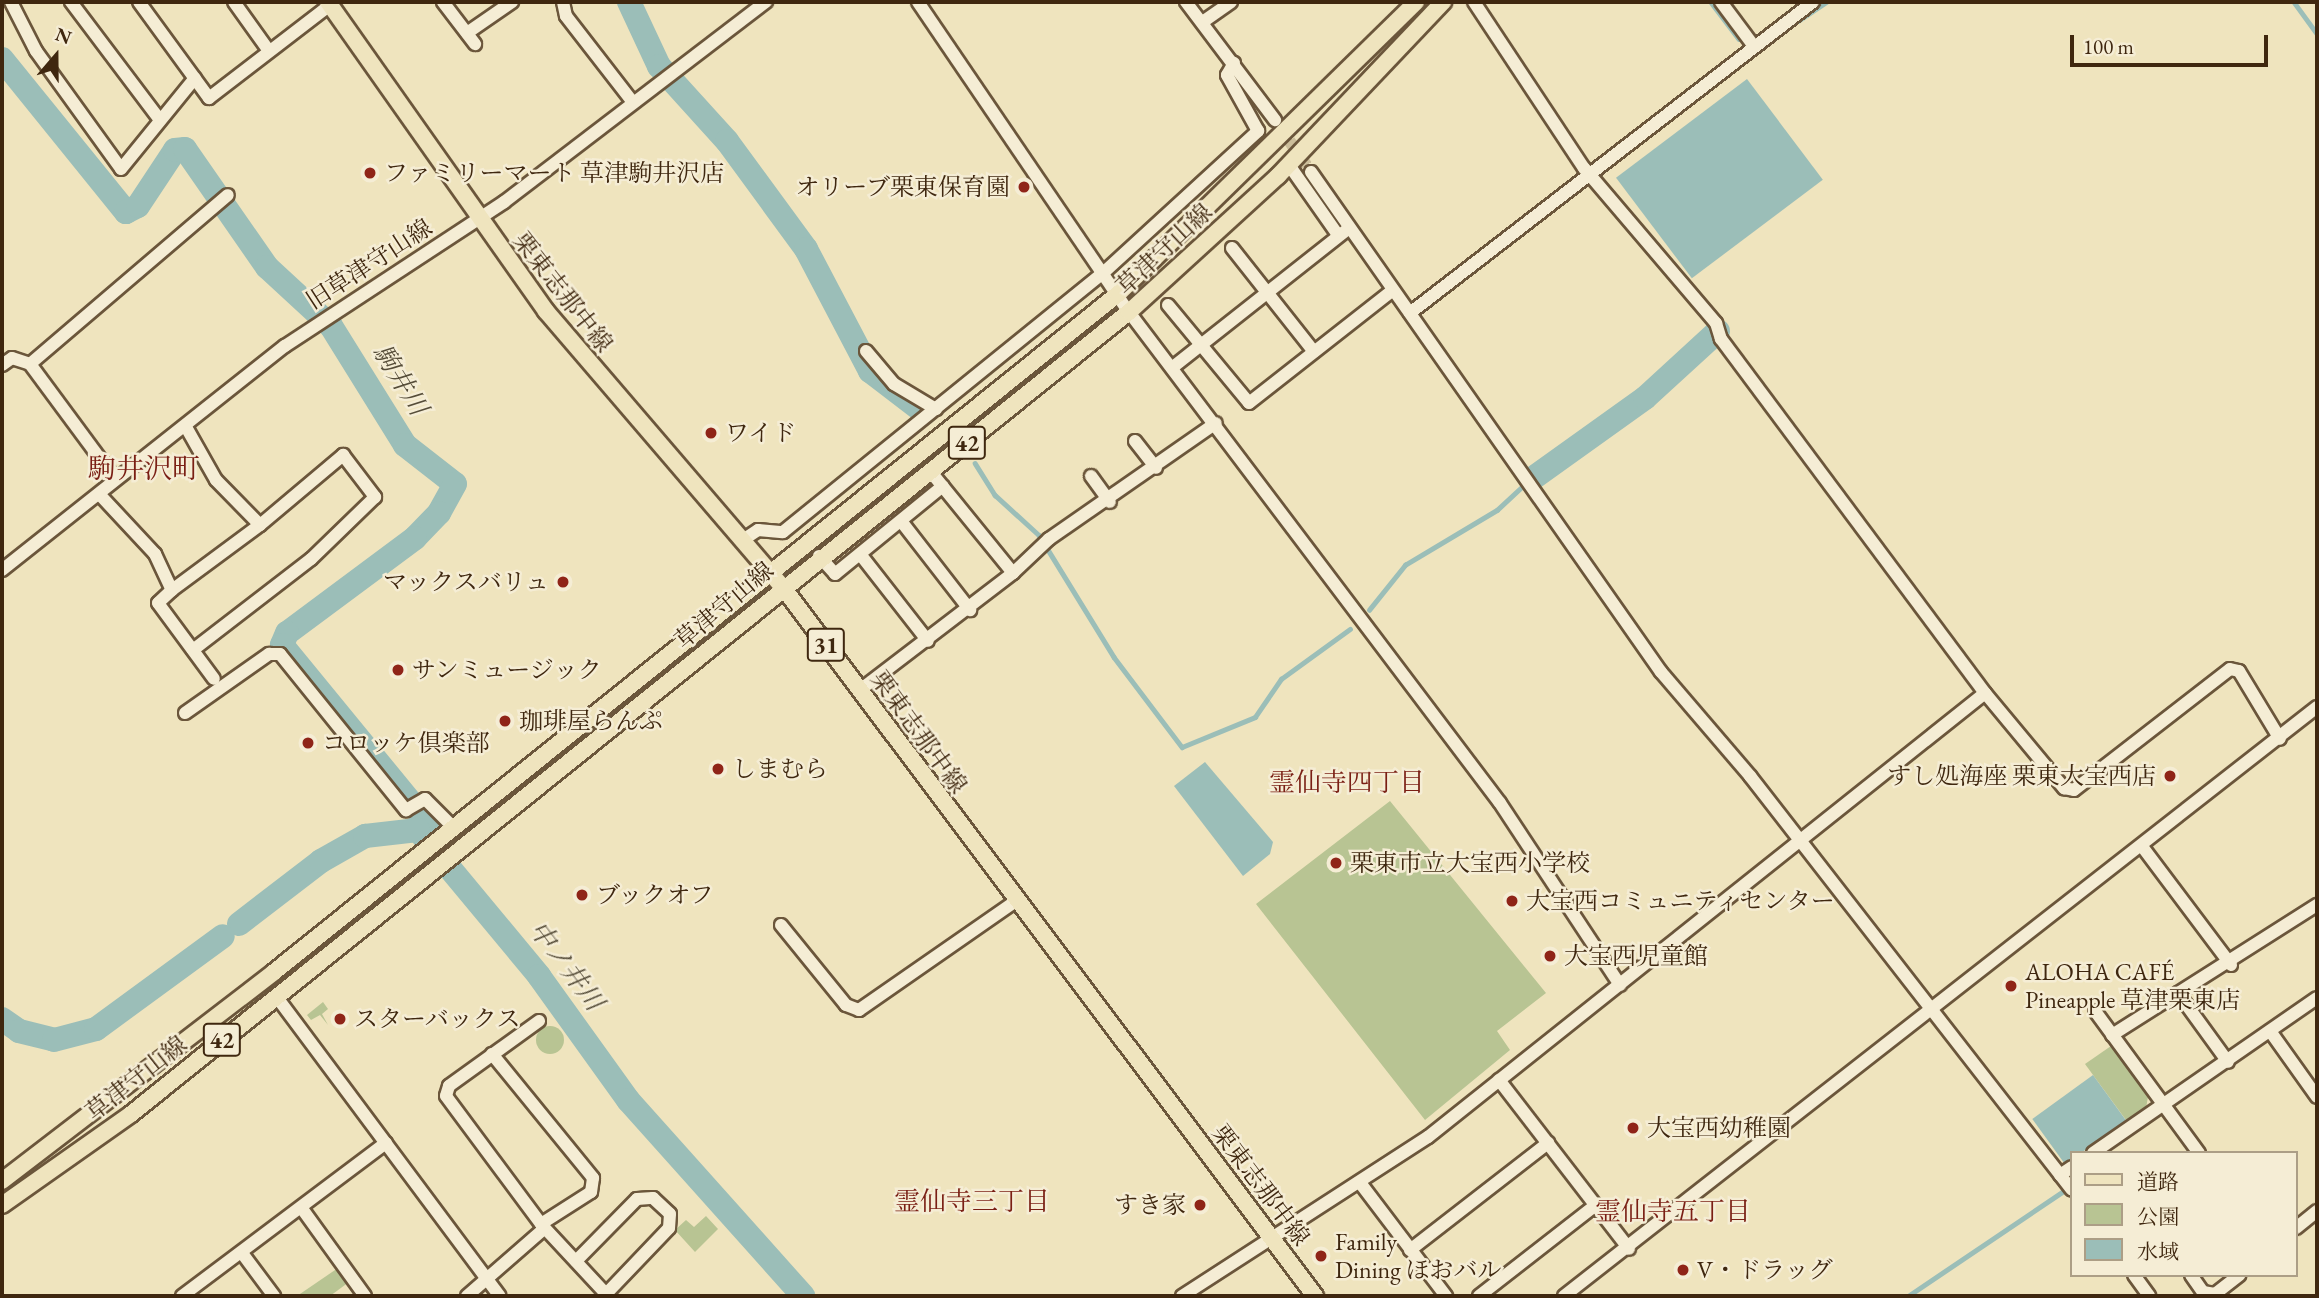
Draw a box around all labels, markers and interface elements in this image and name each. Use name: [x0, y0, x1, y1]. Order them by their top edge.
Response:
north arrow: [21, 21, 91, 91]
text: N: [52, 21, 75, 50]
scale bar: [2074, 21, 2272, 65]
text: 100 m: [2083, 33, 2134, 60]
place label: ファミリーマート 草津駒井沢店: [384, 159, 725, 187]
marker: ファミリーマート 草津駒井沢店: [362, 165, 378, 181]
place label: オリーブ栗東保育園: [794, 173, 1010, 201]
marker: オリーブ栗東保育園: [1016, 179, 1032, 195]
street label: 草津守山線: [1110, 198, 1218, 300]
street label: 旧草津守山線: [301, 213, 437, 315]
street label: 栗東志那中線: [507, 226, 619, 358]
water label: 駒井川: [366, 339, 434, 421]
place label: ワイド: [725, 419, 797, 447]
road number: 42: [948, 424, 986, 462]
marker: ワイド: [703, 425, 719, 441]
district label: 駒井沢町: [88, 451, 200, 485]
street label: 草津守山線: [669, 555, 779, 655]
place label: マックスバリュ: [381, 568, 549, 596]
marker: マックスバリュ: [555, 574, 571, 590]
road number: 31: [807, 625, 845, 664]
place label: サンミュージック: [412, 656, 604, 684]
marker: サンミュージック: [390, 662, 406, 678]
street label: 栗東志那中線: [865, 665, 973, 799]
place label: 珈琲屋らんぷ: [519, 707, 663, 735]
marker: 珈琲屋らんぷ: [497, 713, 513, 729]
place label: コロッケ倶楽部: [322, 729, 490, 757]
marker: コロッケ倶楽部: [300, 735, 316, 751]
place label: しまむら: [732, 755, 828, 783]
marker: しまむら: [710, 761, 726, 777]
place label: すし処海座 栗東大宝西店: [1887, 762, 2156, 790]
district label: 霊仙寺四丁目: [1269, 767, 1425, 799]
marker: すし処海座 栗東大宝西店: [2162, 768, 2178, 784]
place label: 栗東市立大宝西小学校: [1350, 849, 1590, 877]
marker: 栗東市立大宝西小学校: [1328, 855, 1344, 871]
place label: ブックオフ: [596, 881, 716, 909]
marker: ブックオフ: [574, 887, 590, 903]
place label: 大宝西コミュニティセンター: [1526, 887, 1838, 915]
marker: 大宝西コミュニティセンター: [1504, 893, 1520, 909]
water label: 中ノ井川: [522, 915, 610, 1017]
place label: 大宝西児童館: [1564, 942, 1708, 970]
marker: 大宝西児童館: [1542, 948, 1558, 964]
place label: ALOHA CAFÉ Pineapple 草津栗東店: [2025, 958, 2240, 1014]
marker: ALOHA CAFÉ Pineapple 草津栗東店: [2003, 978, 2019, 994]
place label: スターバックス: [354, 1005, 522, 1033]
marker: スターバックス: [332, 1011, 348, 1027]
road number: 42: [203, 1021, 241, 1060]
street label: 草津守山線: [80, 1030, 192, 1126]
place label: 大宝西幼稚園: [1647, 1114, 1791, 1142]
street label: 栗東志那中線: [1206, 1119, 1316, 1251]
marker: 大宝西幼稚園: [1625, 1120, 1641, 1136]
legend: [2070, 1151, 2298, 1277]
text: 道路: [2137, 1168, 2179, 1195]
district label: 霊仙寺三丁目: [894, 1186, 1050, 1218]
place label: すき家: [1114, 1191, 1186, 1219]
district label: 霊仙寺五丁目: [1595, 1196, 1751, 1228]
marker: すき家: [1192, 1197, 1208, 1213]
text: 公園: [2137, 1203, 2179, 1230]
place label: Family Dining ほおバル: [1335, 1228, 1501, 1284]
text: 水域: [2137, 1238, 2179, 1265]
marker: Family Dining ほおバル: [1313, 1248, 1329, 1264]
place label: V・ドラッグ: [1697, 1256, 1833, 1284]
marker: V・ドラッグ: [1675, 1262, 1691, 1278]

